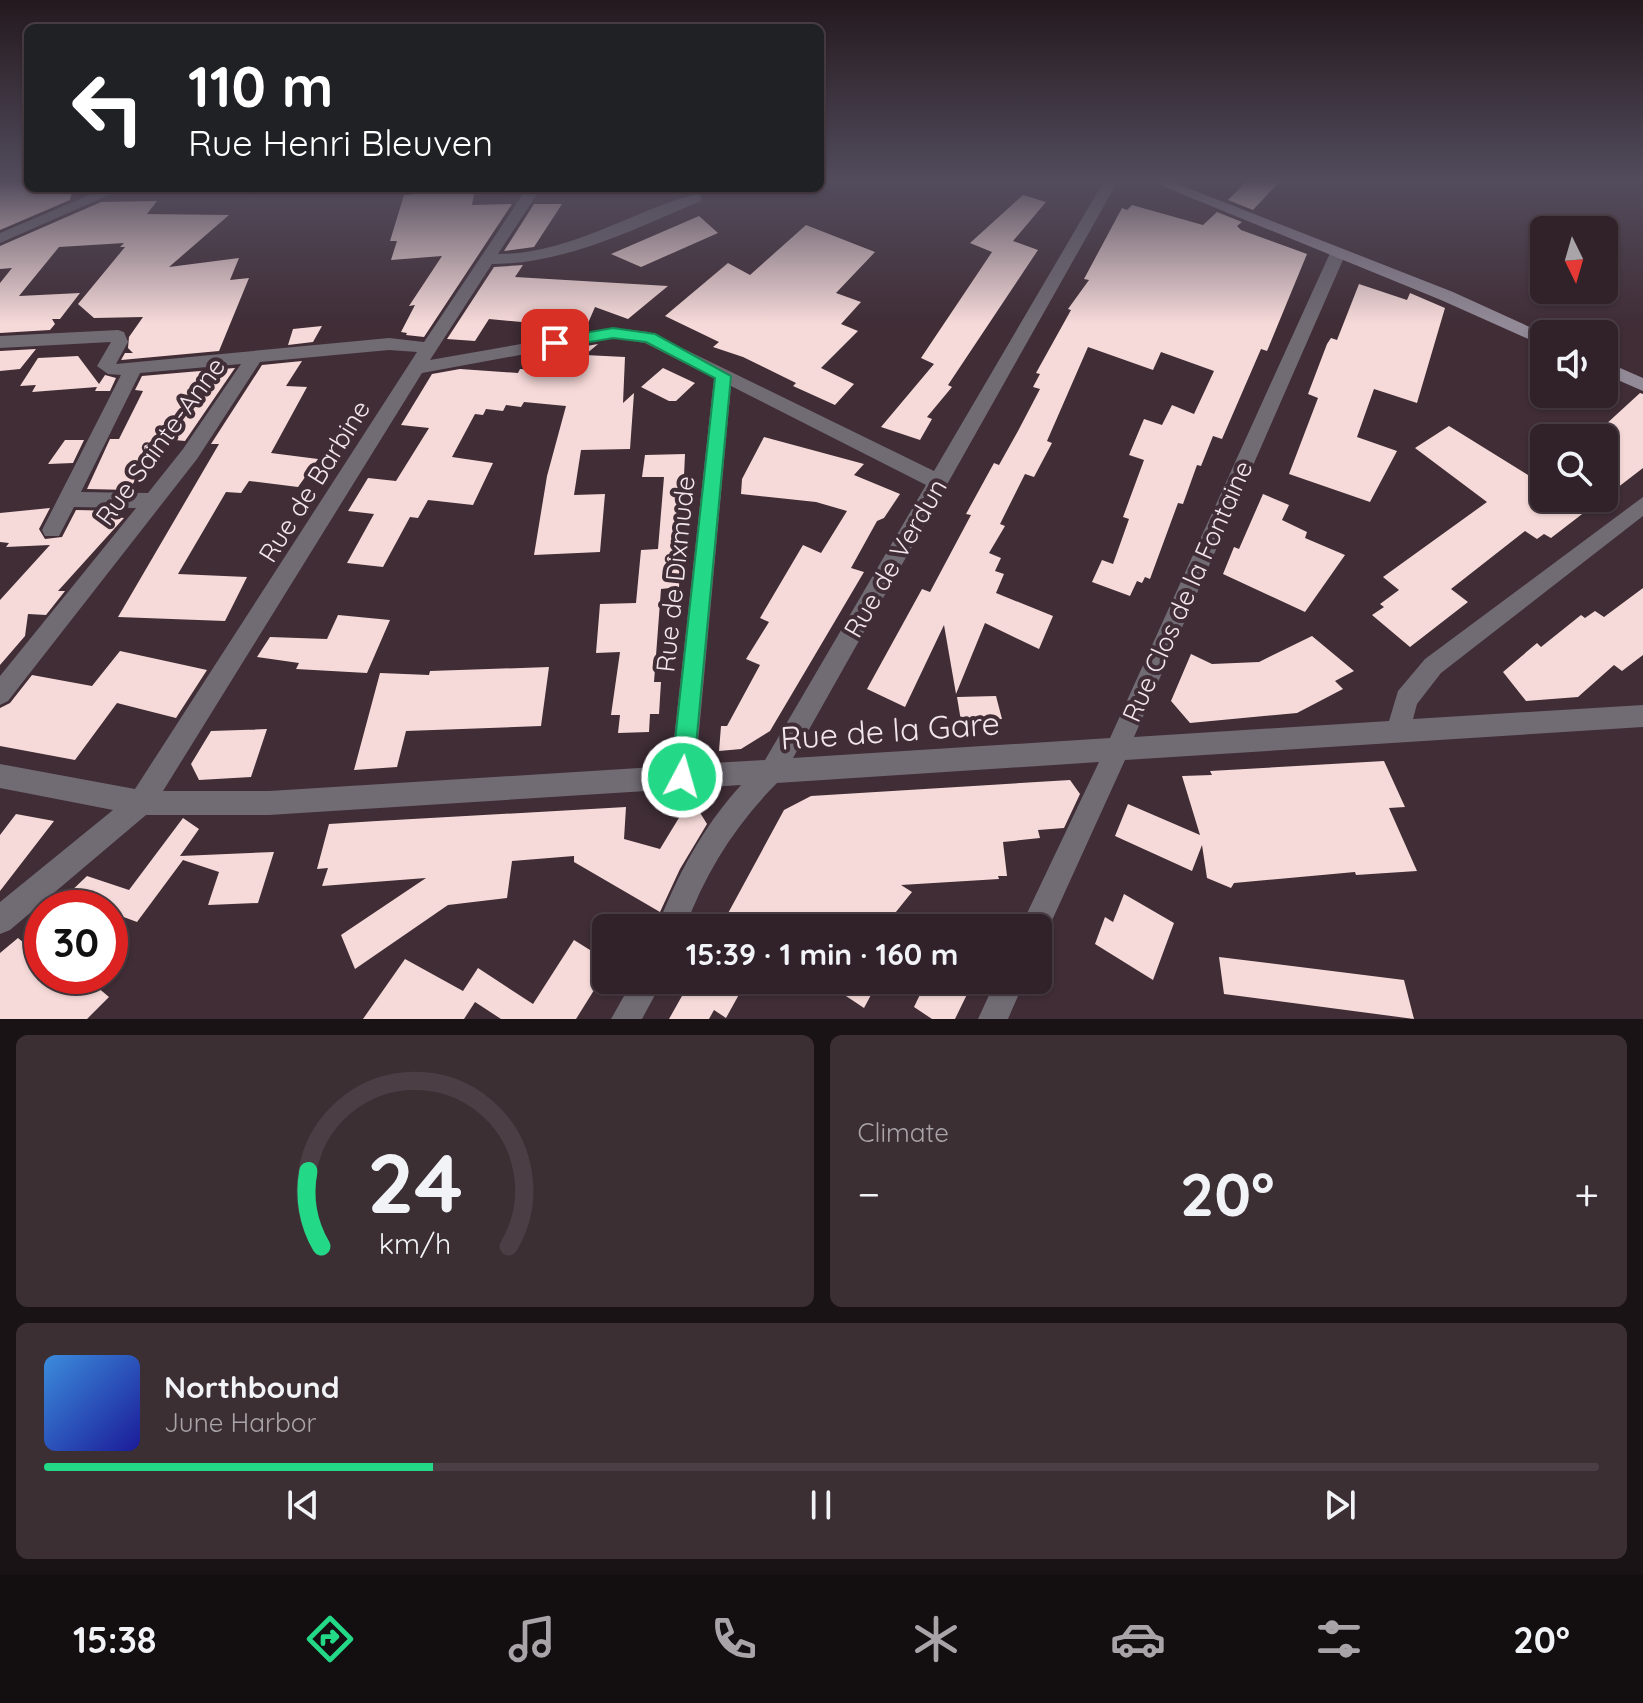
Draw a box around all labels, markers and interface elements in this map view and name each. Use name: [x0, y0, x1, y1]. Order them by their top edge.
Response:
text: 110 m: [188, 51, 333, 121]
icon: left: [56, 56, 160, 160]
text: Rue Henri Bleuven: [188, 120, 493, 165]
north arrow: [1530, 216, 1618, 304]
map controls: [1530, 216, 1618, 512]
pin: [521, 309, 589, 377]
button: sound: [1530, 320, 1618, 408]
icon: arrive: [533, 321, 577, 365]
street label: Rue Sainte-Anne: [88, 350, 232, 532]
street label: Rue de Barbine: [251, 394, 377, 568]
button: search: [1530, 424, 1618, 512]
street label: Rue Clos de la Fontaine: [1114, 455, 1260, 727]
street label: Rue de Verdun: [836, 473, 954, 643]
street label: Rue de Dixmude: [648, 474, 702, 674]
street label: Rue de la Gare: [779, 702, 1001, 758]
position arrow: [640, 735, 724, 819]
speed limit sign: 30: [24, 890, 128, 994]
text: 15:39 · 1 min · 160 m: [686, 935, 958, 973]
text: Climate: [858, 1116, 949, 1149]
text: 24: [367, 1130, 463, 1234]
text: 20°: [1180, 1156, 1275, 1231]
text: −: [858, 1166, 880, 1221]
text: +: [1574, 1166, 1599, 1221]
text: km/h: [378, 1225, 451, 1261]
text: Northbound: [164, 1368, 340, 1406]
text: June Harbor: [164, 1406, 316, 1439]
icon: previous: [281, 1483, 325, 1527]
icon: pause: [799, 1483, 843, 1527]
icon: next: [1318, 1483, 1362, 1527]
icon: directions: [302, 1611, 358, 1667]
icon: music: [504, 1611, 560, 1667]
icon: phone: [706, 1611, 762, 1667]
icon: climate: [908, 1611, 964, 1667]
icon: car: [1110, 1611, 1166, 1667]
icon: filters: [1311, 1611, 1367, 1667]
text: 15:38: [73, 1617, 157, 1662]
text: 20°: [1513, 1617, 1570, 1662]

